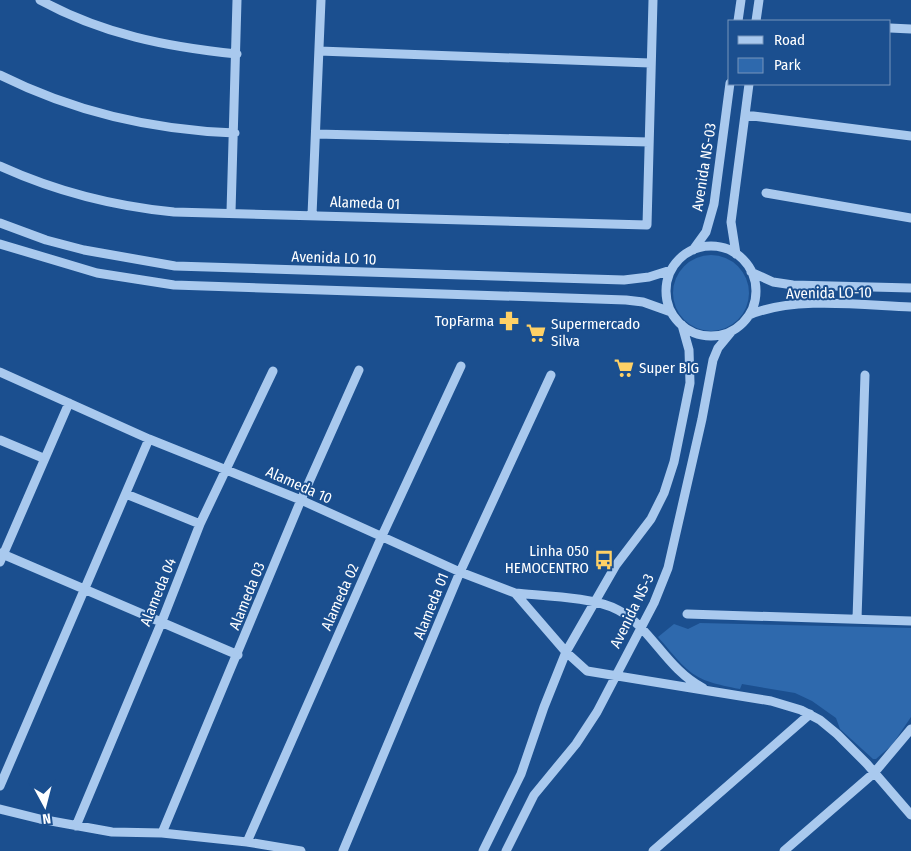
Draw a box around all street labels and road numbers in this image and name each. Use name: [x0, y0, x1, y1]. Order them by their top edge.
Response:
street label: Avenida NS-03: [688, 121, 720, 212]
street label: Alameda 01: [330, 193, 400, 213]
street label: Avenida LO 10: [291, 248, 377, 268]
street label: Avenida LO-10: [786, 283, 872, 303]
street label: Alameda 10: [263, 462, 335, 508]
street label: Alameda 04: [136, 555, 180, 629]
street label: Alameda 03: [225, 559, 269, 632]
street label: Alameda 02: [317, 560, 363, 633]
street label: Alameda 01: [409, 570, 453, 642]
street label: Avenida NS-3: [606, 571, 658, 651]

